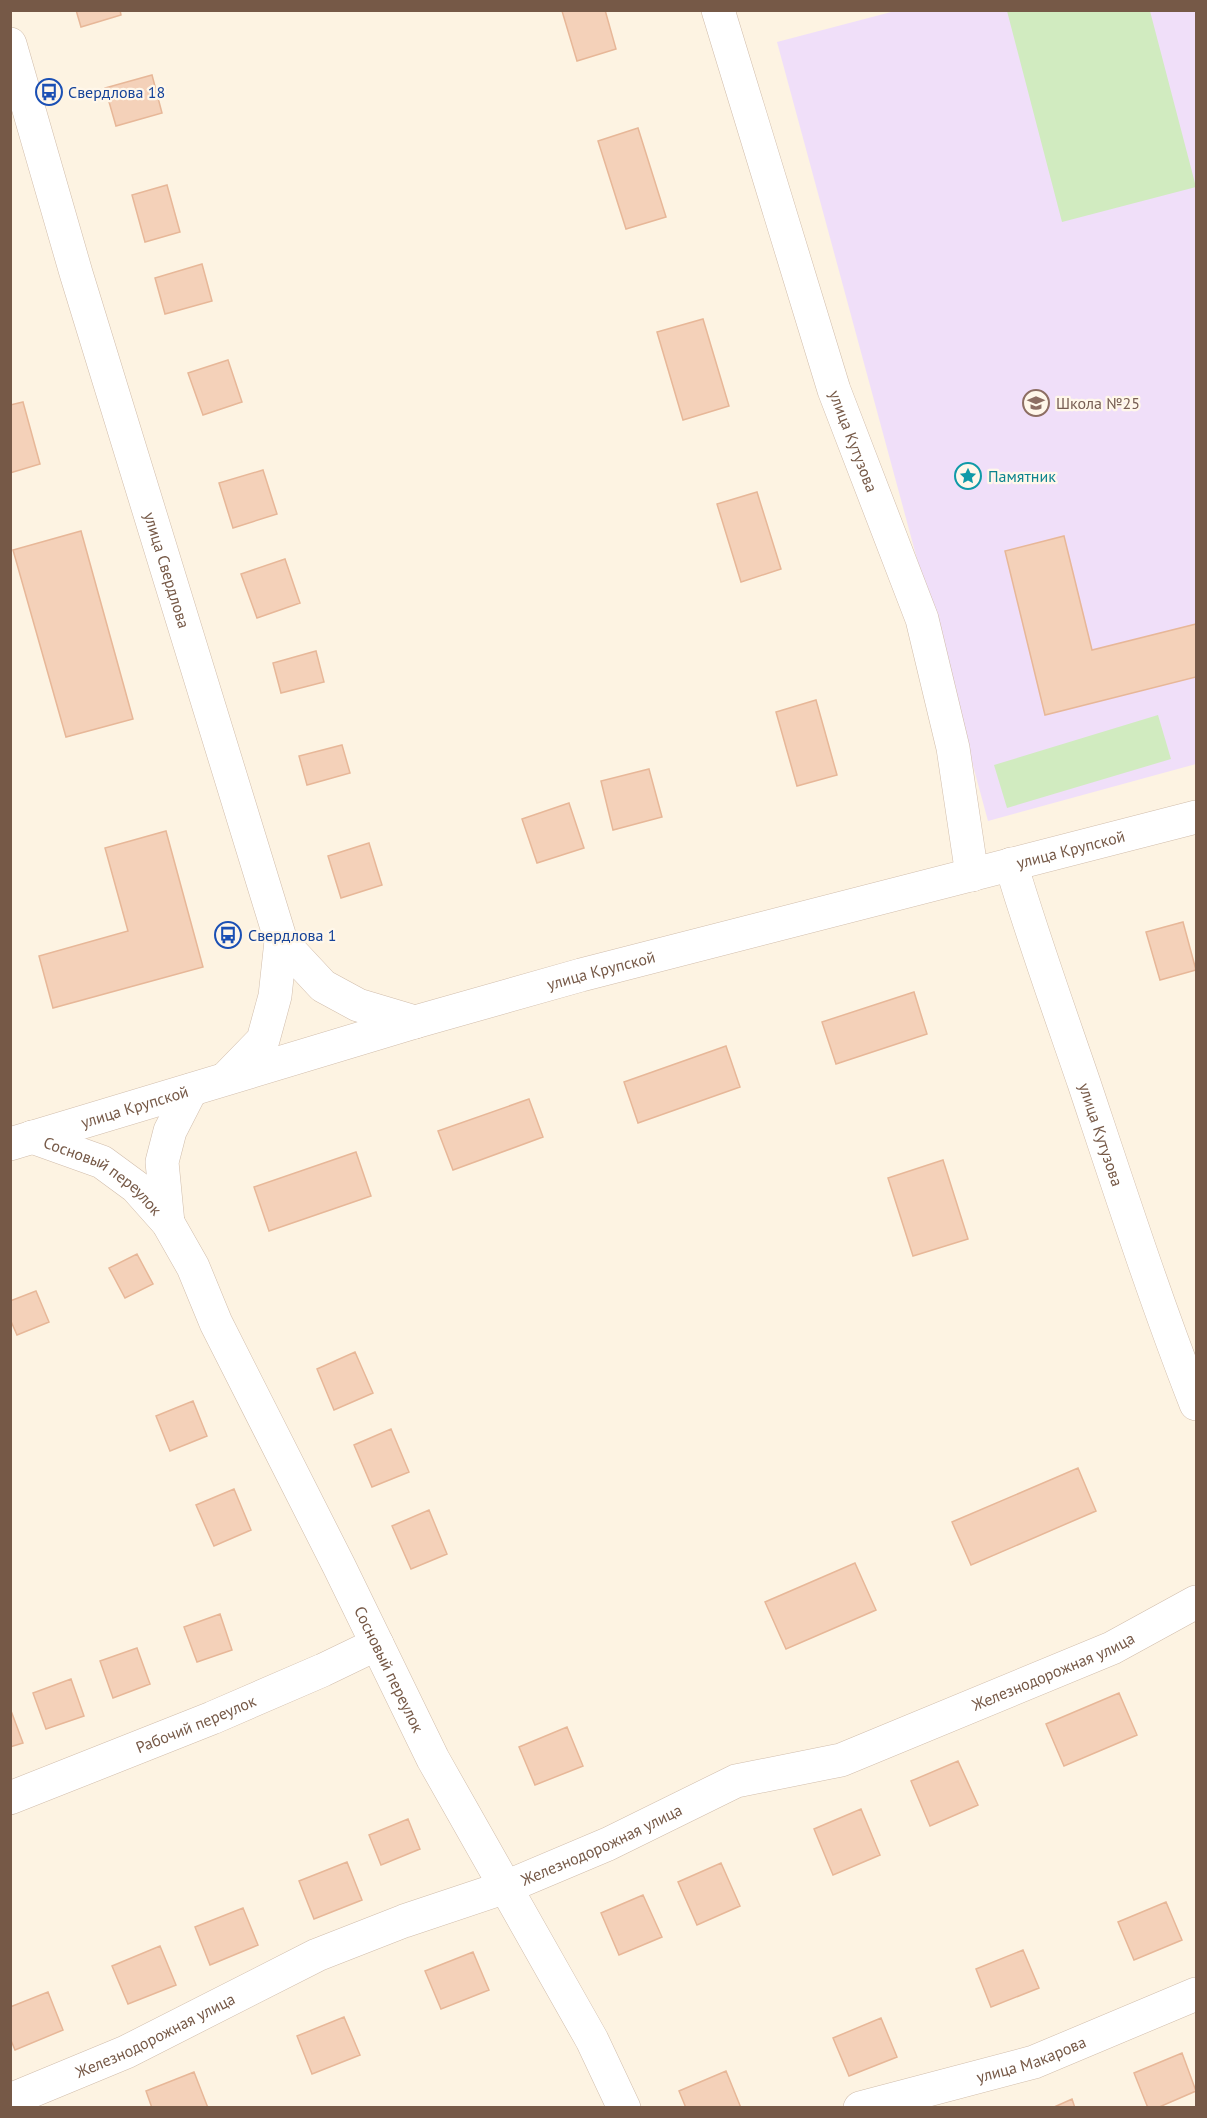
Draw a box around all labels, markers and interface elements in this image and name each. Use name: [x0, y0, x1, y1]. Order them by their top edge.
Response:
bus stop icon: Свердлова 18: [34, 77, 64, 107]
place label: Свердлова 18: [68, 82, 165, 102]
street label: улица Кутузова: [825, 387, 882, 495]
school or university icon: Школа №25: [1021, 388, 1051, 418]
place label: Школа №25: [1056, 393, 1140, 413]
place icon: Памятник: [953, 461, 983, 491]
place label: Памятник: [988, 466, 1056, 486]
street label: улица Свердлова: [140, 509, 194, 631]
street label: улица Крупской: [1014, 826, 1127, 873]
bus stop icon: Свердлова 1: [213, 920, 243, 950]
place label: Свердлова 1: [248, 925, 336, 945]
street label: улица Крупской: [544, 946, 657, 994]
street label: улица Кутузова: [1075, 1080, 1128, 1189]
street label: улица Крупской: [78, 1081, 191, 1132]
street label: Сосновый переулок: [41, 1132, 167, 1220]
street label: Сосновый переулок: [350, 1603, 429, 1736]
street label: Железнодорожная улица: [968, 1628, 1138, 1715]
street label: Рабочий переулок: [133, 1690, 259, 1757]
street label: Железнодорожная улица: [517, 1799, 685, 1890]
street label: Железнодорожная улица: [71, 1988, 238, 2082]
street label: улица Макарова: [974, 2031, 1089, 2087]

